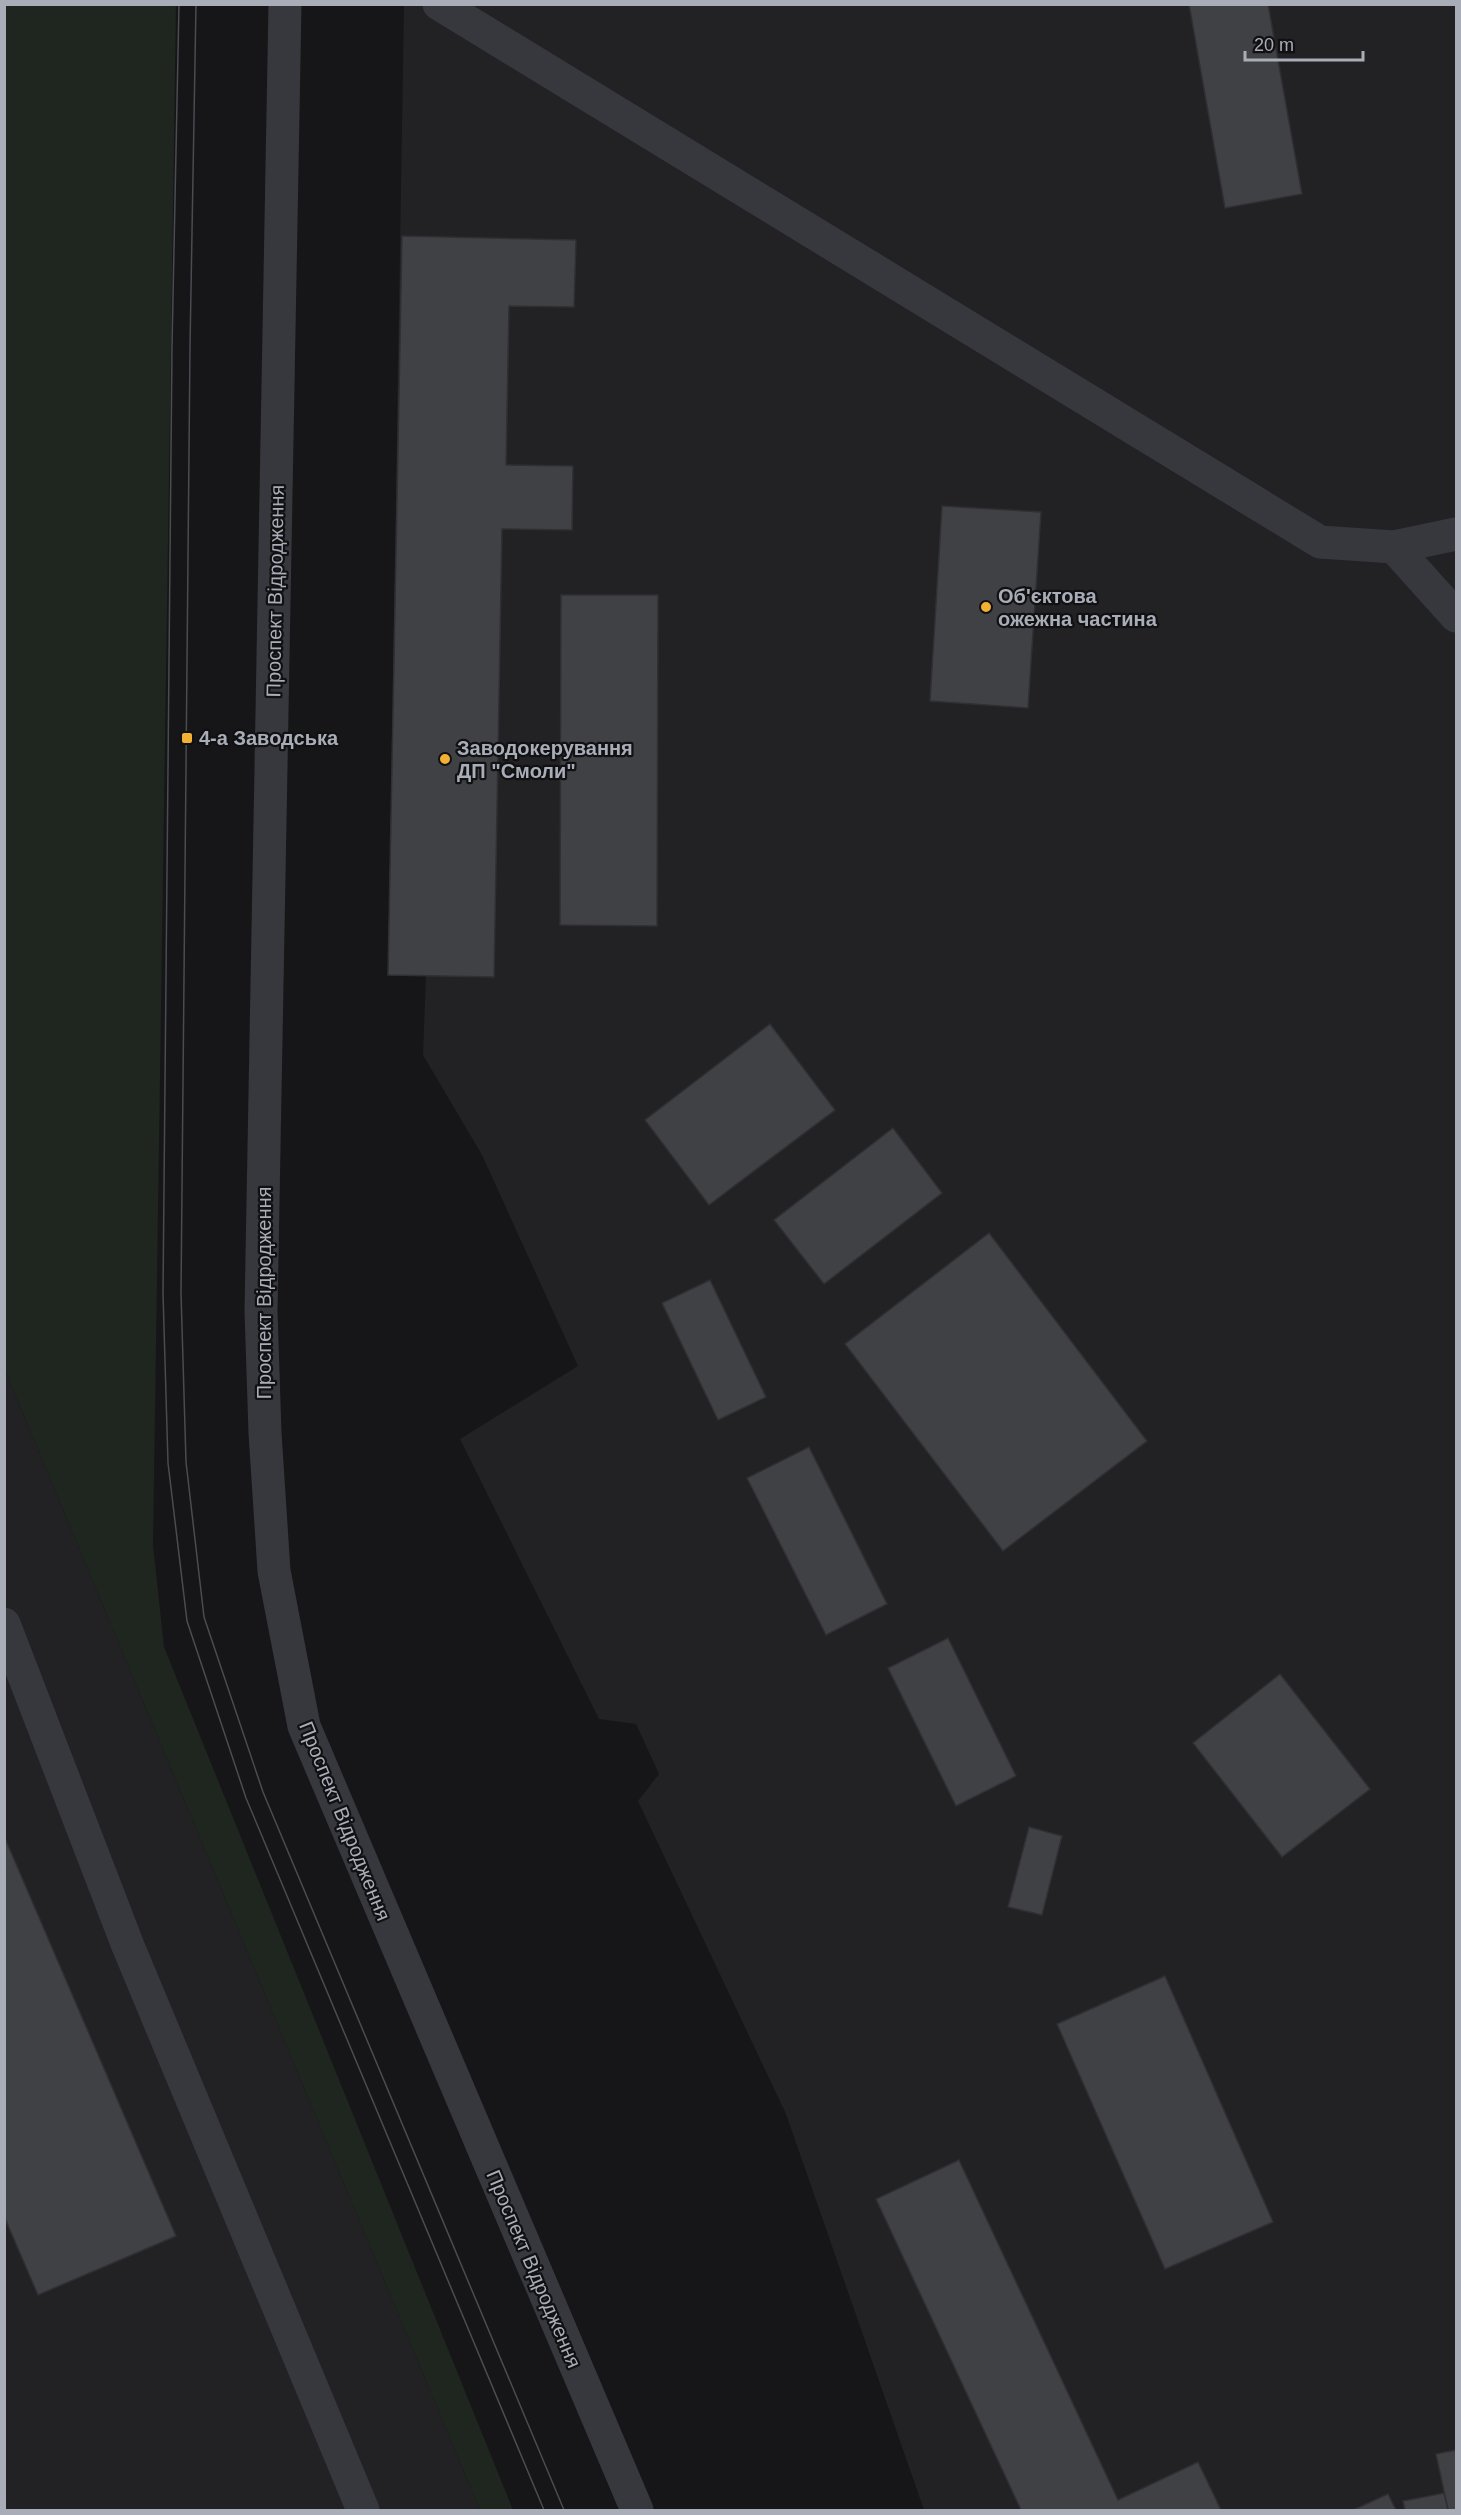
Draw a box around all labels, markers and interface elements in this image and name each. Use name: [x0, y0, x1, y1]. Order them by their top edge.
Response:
scale bar: [1245, 24, 1364, 62]
text: 20 m: [1254, 35, 1294, 55]
street label: Проспект Відродження: [262, 485, 288, 697]
place label: Об'єктова ожежна частина: [998, 585, 1158, 630]
marker: Об'єктова ожежна частина: [979, 600, 993, 614]
place label: 4-а Заводська: [199, 727, 339, 749]
marker: 4-а Заводська: [180, 731, 194, 745]
place label: Заводокерування ДП "Смоли": [457, 737, 633, 782]
marker: Заводокерування ДП "Смоли": [438, 752, 452, 766]
street label: Проспект Відродження: [253, 1187, 275, 1399]
street label: Проспект Відродження: [295, 1718, 395, 1924]
street label: Проспект Відродження: [482, 2167, 586, 2371]

